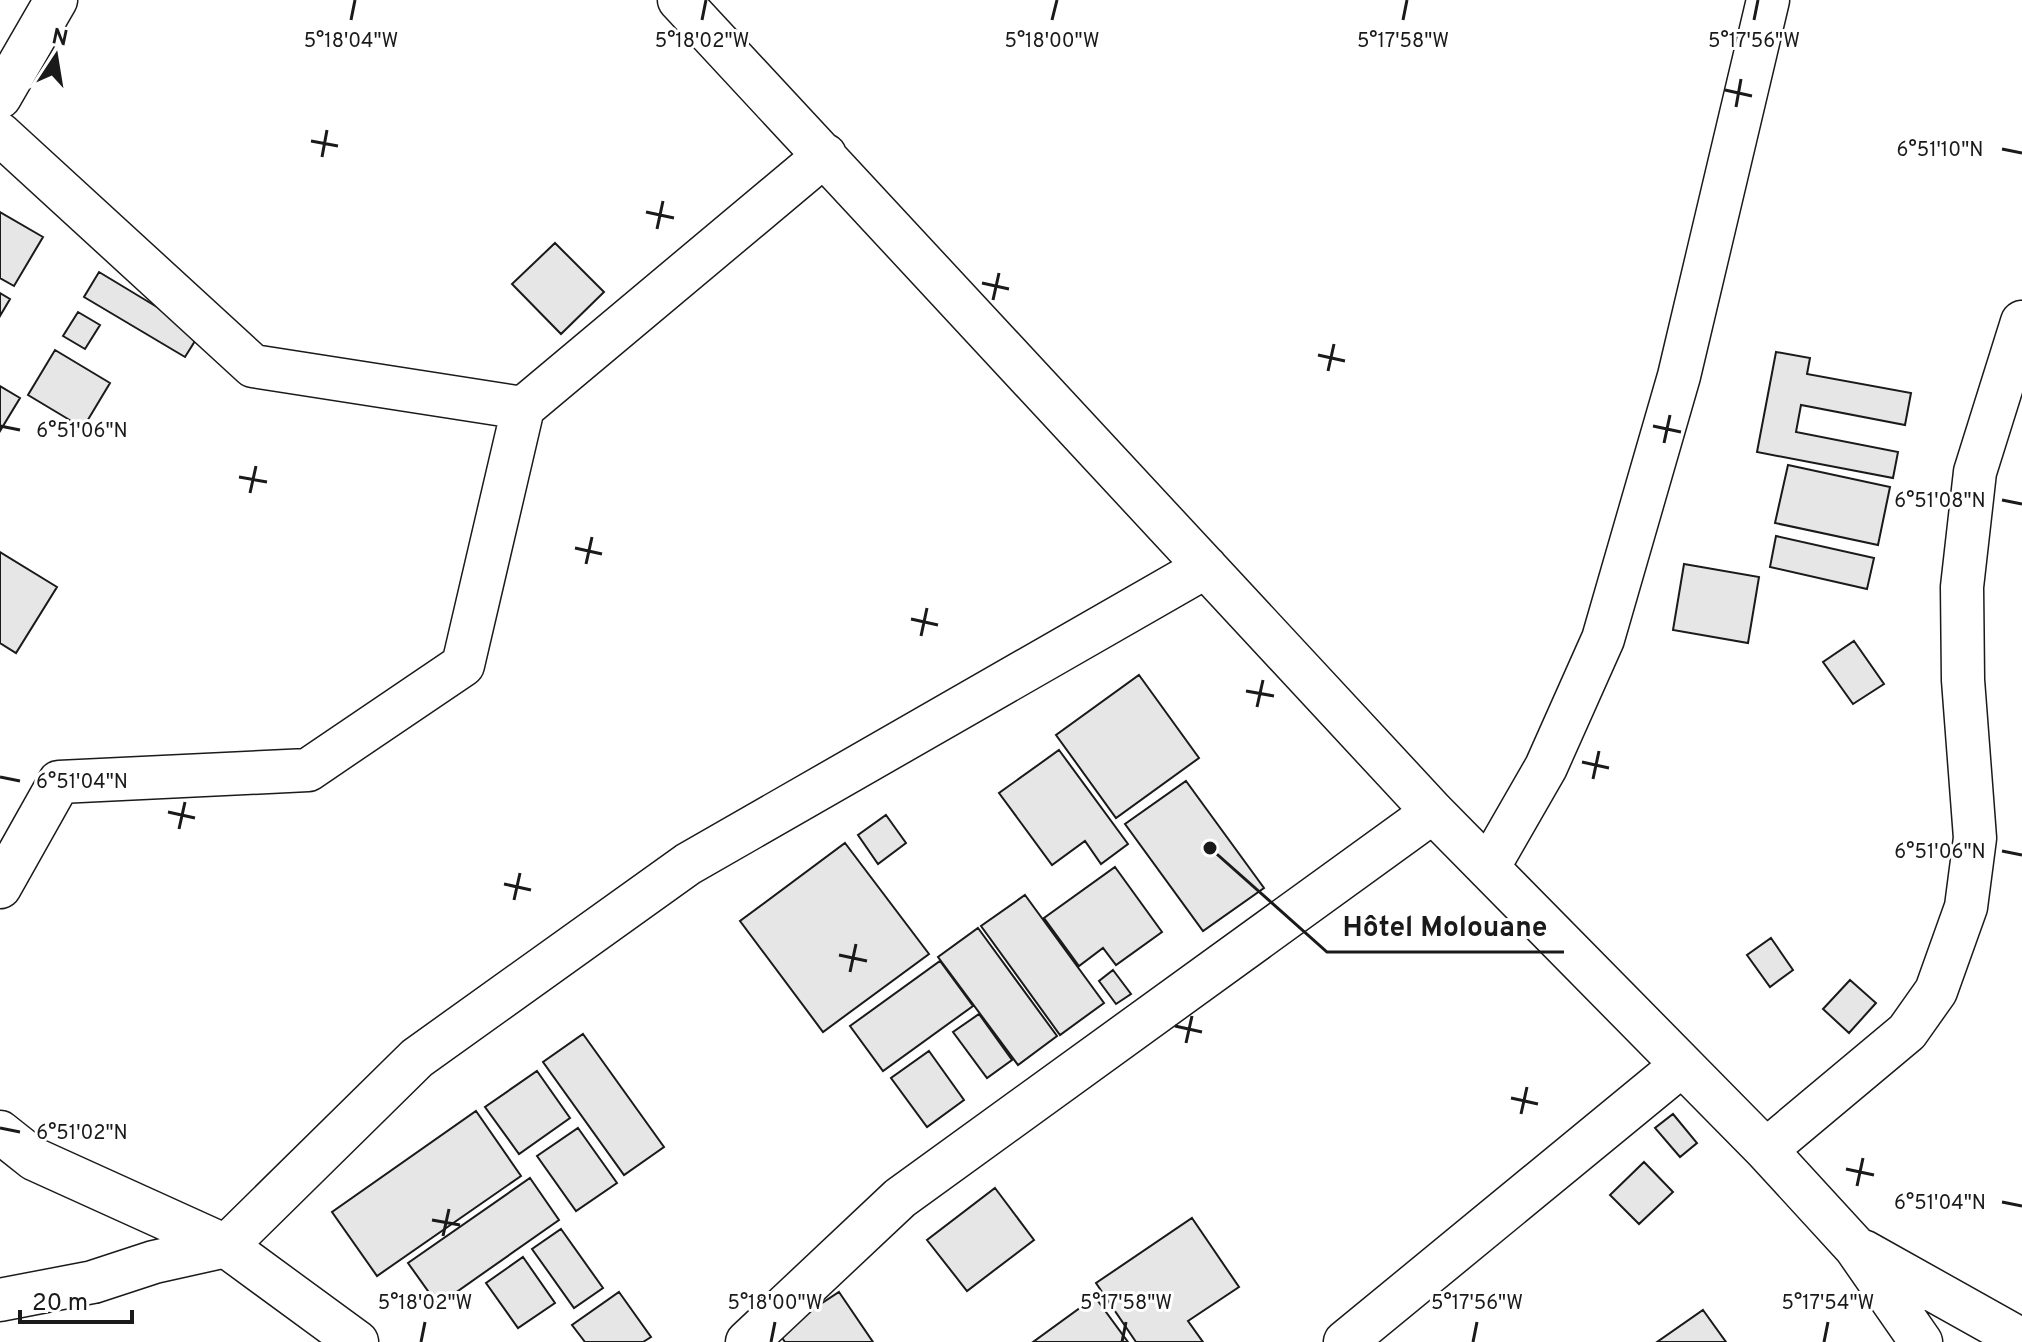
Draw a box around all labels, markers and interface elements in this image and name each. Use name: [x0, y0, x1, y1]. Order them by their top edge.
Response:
north arrow: [16, 16, 96, 96]
text: N: [49, 24, 70, 54]
text: 5°18'04"W: [304, 29, 398, 55]
text: 5°18'02"W: [655, 29, 749, 55]
text: 5°18'00"W: [1005, 29, 1099, 55]
text: 5°17'58"W: [1357, 29, 1449, 55]
text: 5°17'56"W: [1708, 29, 1800, 55]
text: 6°51'10"N: [1897, 138, 1983, 164]
text: 6°51'06"N: [36, 419, 128, 445]
text: 6°51'08"N: [1894, 489, 1986, 515]
text: 6°51'04"N: [36, 770, 128, 796]
text: 6°51'06"N: [1894, 840, 1986, 866]
callout: Hôtel Molouane: [1327, 900, 1564, 952]
text: Hôtel Molouane: [1343, 911, 1547, 947]
text: 6°51'02"N: [36, 1121, 128, 1147]
text: 6°51'04"N: [1894, 1191, 1986, 1217]
scale bar: [20, 1274, 132, 1324]
text: 20 m: [32, 1289, 88, 1319]
text: 5°18'02"W: [378, 1291, 472, 1317]
text: 5°18'00"W: [728, 1291, 822, 1317]
text: 5°17'58"W: [1080, 1291, 1172, 1317]
text: 5°17'56"W: [1431, 1291, 1523, 1317]
text: 5°17'54"W: [1782, 1291, 1874, 1317]

